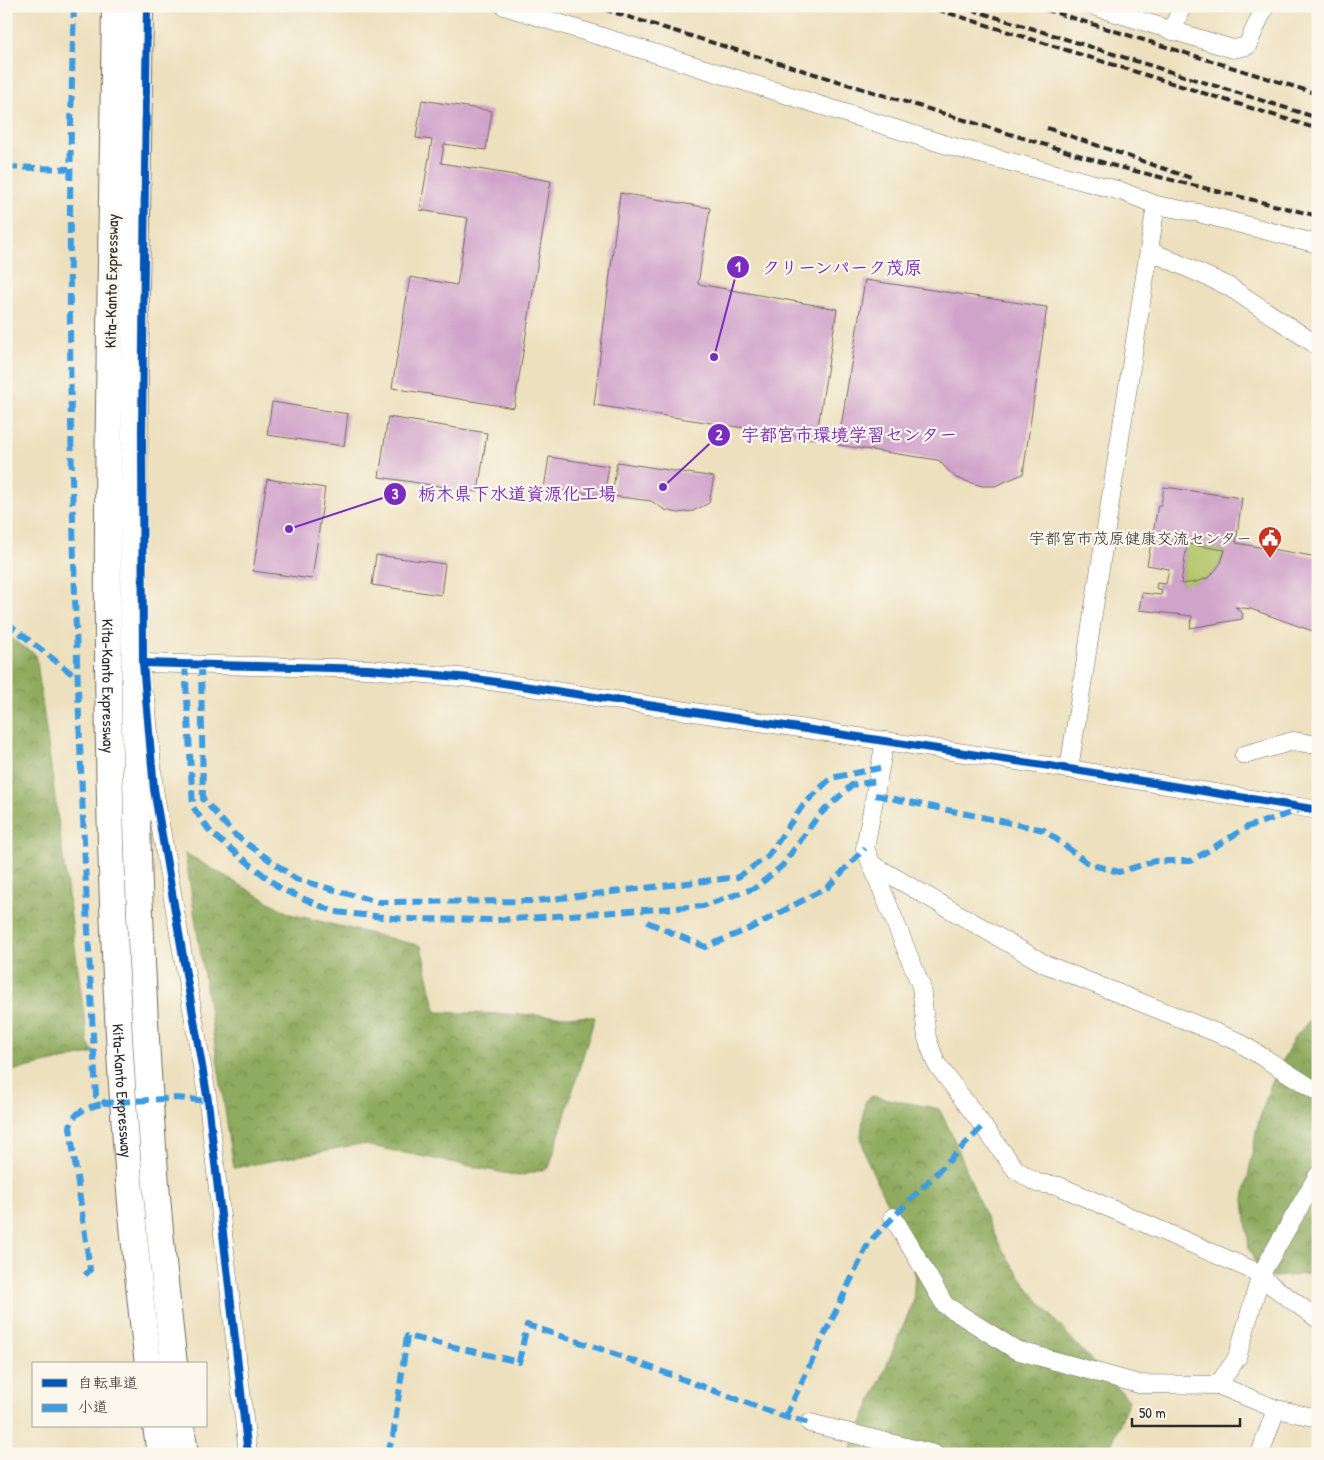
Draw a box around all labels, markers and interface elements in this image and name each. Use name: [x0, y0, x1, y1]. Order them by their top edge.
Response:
street label: Kita-Kanto Expressway: [99, 214, 123, 348]
callout: クリーンパーク茂原: [726, 251, 933, 284]
text: クリーンパーク茂原: [762, 255, 922, 280]
text: 1: [735, 256, 741, 277]
callout: 宇都宮市環境学習センター: [706, 418, 967, 451]
text: 宇都宮市環境学習センター: [741, 422, 957, 447]
text: 2: [715, 424, 723, 445]
callout: 栃木県下水道資源化工場: [383, 477, 626, 510]
text: 栃木県下水道資源化工場: [418, 481, 616, 506]
text: 3: [392, 483, 399, 504]
public building icon: 宇都宮市茂原健康交流センター: [1257, 525, 1283, 559]
place label: 宇都宮市茂原健康交流センター: [1029, 527, 1252, 549]
street label: Kita-Kanto Expressway: [97, 619, 120, 753]
street label: Kita-Kanto Expressway: [107, 1023, 138, 1159]
legend: [32, 1362, 208, 1428]
text: 自転車道: [78, 1372, 138, 1393]
scale bar: [1132, 1395, 1239, 1427]
text: 小道: [78, 1396, 108, 1417]
text: 50 m: [1139, 1402, 1166, 1423]

